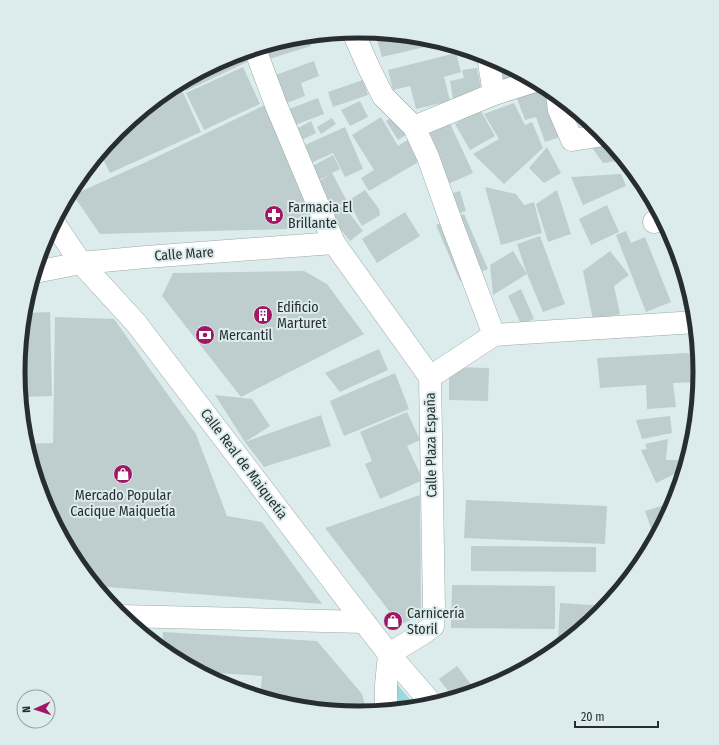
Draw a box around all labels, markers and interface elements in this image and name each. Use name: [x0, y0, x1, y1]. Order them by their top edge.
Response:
place label: Farmacia El Brillante: [288, 199, 353, 232]
pharmacy icon: Farmacia El Brillante: [263, 204, 285, 226]
street label: Calle Mare: [154, 243, 214, 265]
place label: Edificio Marturet: [277, 299, 327, 332]
building icon: Edificio Marturet: [252, 304, 274, 326]
bank icon: Mercantil: [194, 324, 216, 346]
place label: Mercantil: [219, 327, 273, 344]
street label: Calle Plaza España: [422, 392, 440, 498]
street label: Calle Real de Maiquetía: [197, 405, 291, 523]
shop icon: Mercado Popular Cacique Maiquetía: [112, 463, 134, 485]
place label: Mercado Popular Cacique Maiquetía: [70, 487, 176, 520]
place label: Carnicería Storil: [407, 605, 465, 638]
shop icon: Carnicería Storil: [382, 610, 404, 632]
north arrow: [16, 689, 56, 729]
scale bar: [575, 703, 658, 729]
text: N: [20, 706, 33, 713]
text: 20 m: [581, 710, 605, 724]

